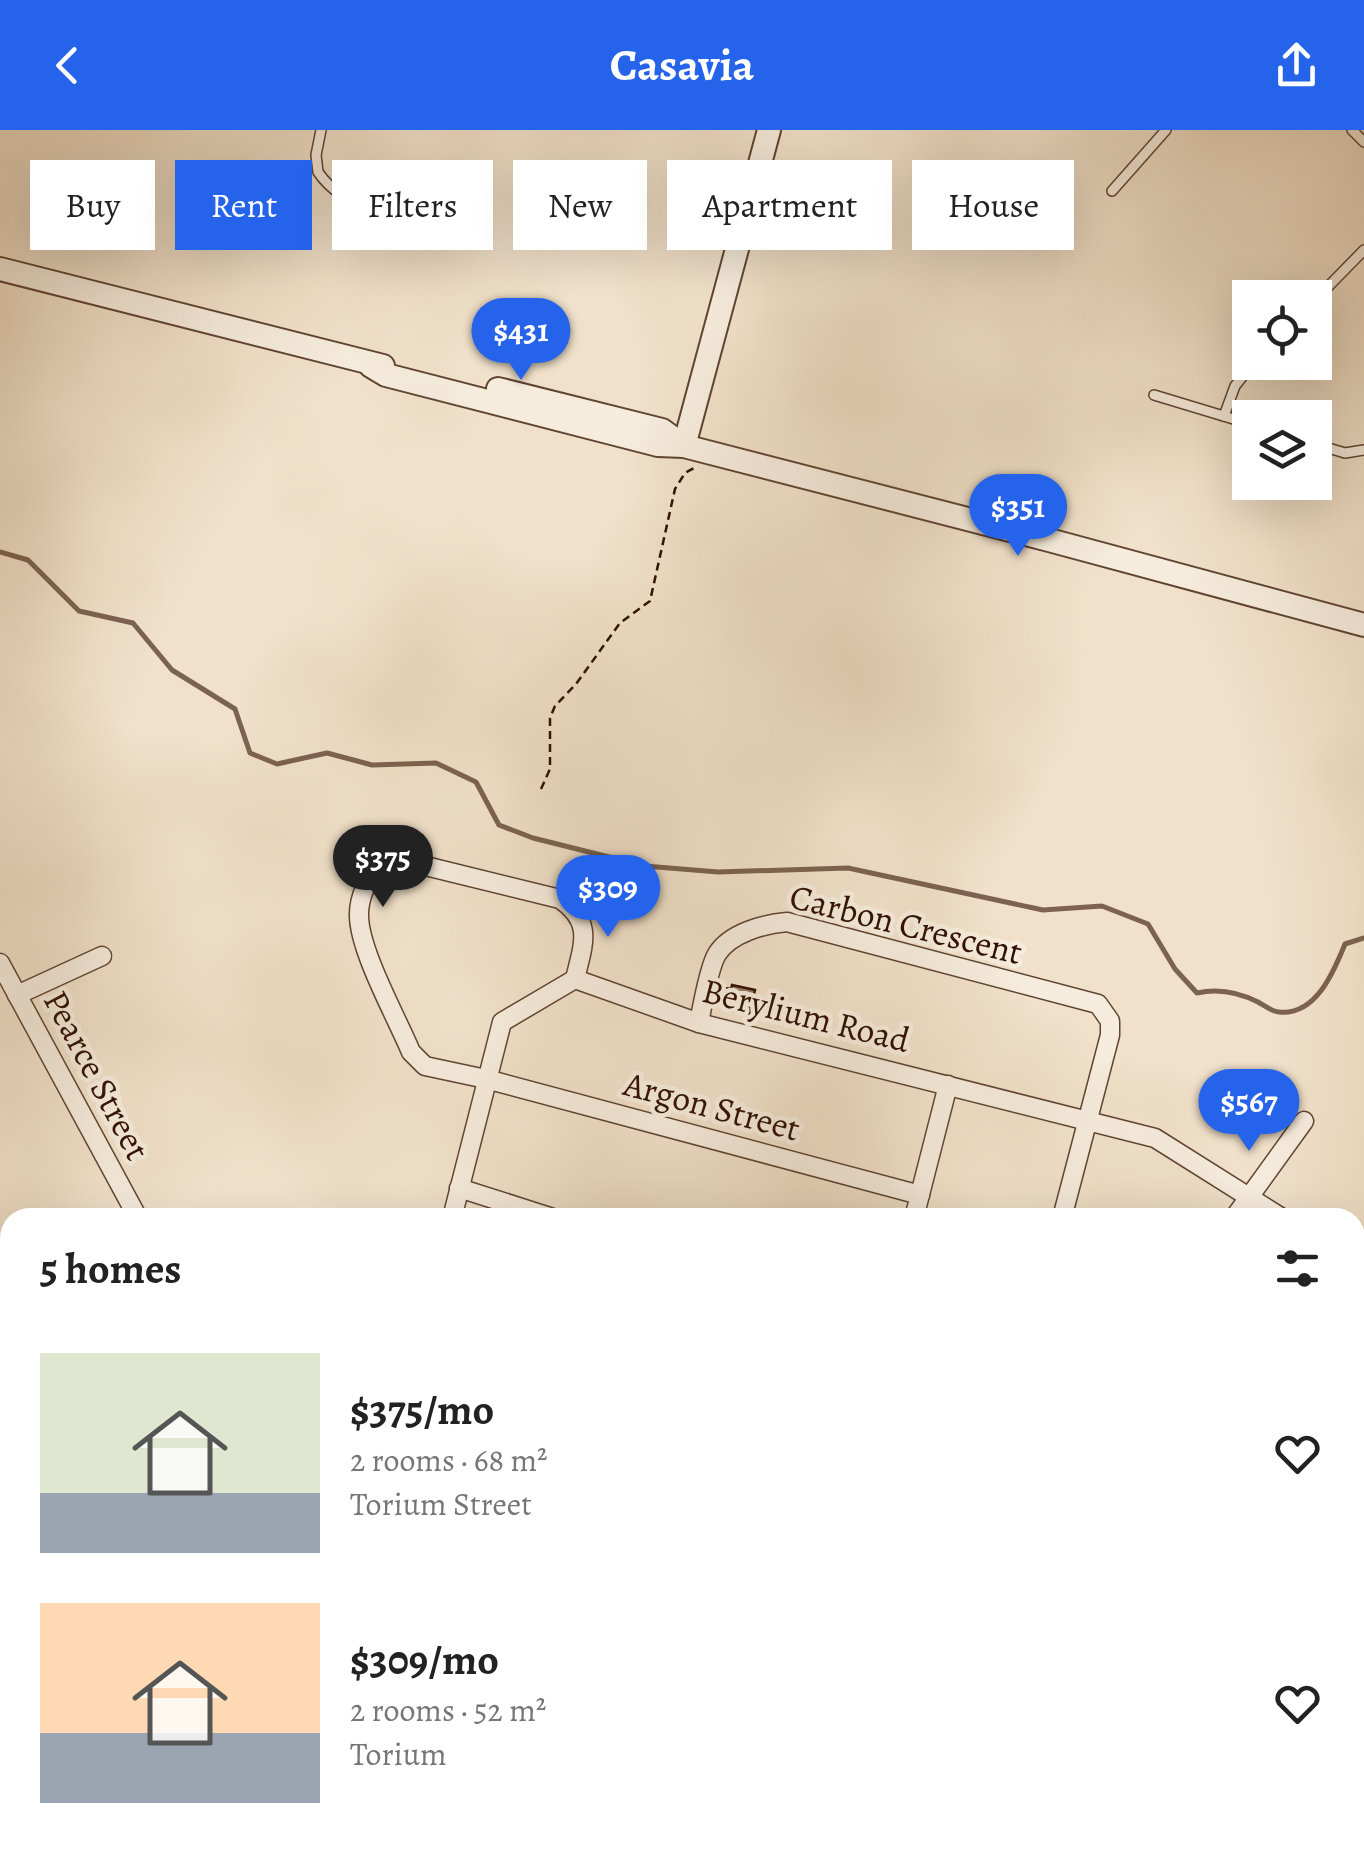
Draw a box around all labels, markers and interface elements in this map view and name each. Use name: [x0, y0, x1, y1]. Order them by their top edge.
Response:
text: Casavia: [610, 34, 754, 96]
icon: back: [40, 38, 95, 93]
icon: share: [1269, 38, 1324, 93]
chip: Buy: [30, 160, 155, 250]
chip: Rent: [175, 160, 312, 250]
chip: Filters: [332, 160, 493, 250]
chip: New: [513, 160, 647, 250]
chip: Apartment: [667, 160, 892, 250]
chip: House: [912, 160, 1074, 250]
map controls: [1232, 280, 1332, 500]
button: locate: [1232, 280, 1332, 380]
pin: $431: [462, 298, 580, 383]
text: $431: [493, 308, 549, 352]
button: layers: [1232, 400, 1332, 500]
pin: $351: [959, 474, 1077, 559]
text: $351: [991, 484, 1045, 528]
pin: $375: [324, 825, 442, 910]
text: $375: [355, 835, 411, 879]
pin: $309: [549, 855, 667, 940]
text: $309: [578, 865, 638, 909]
street label: Carbon Crescent: [785, 872, 1027, 976]
street label: Berylium Road: [697, 966, 915, 1064]
street label: Pearce Street: [32, 982, 162, 1168]
street label: Argon Street: [618, 1059, 805, 1153]
pin: $567: [1190, 1069, 1308, 1154]
text: $567: [1220, 1079, 1278, 1123]
text: 5 homes: [40, 1240, 181, 1297]
icon: filters: [1270, 1241, 1325, 1296]
text: $375/mo: [350, 1381, 494, 1438]
icon: home: [120, 1393, 240, 1513]
icon: heart: [1270, 1426, 1325, 1481]
text: 2 rooms · 68 m²: [350, 1438, 548, 1482]
text: Torium Street: [350, 1482, 532, 1526]
text: $309/mo: [350, 1631, 499, 1688]
icon: home: [120, 1643, 240, 1763]
icon: heart: [1270, 1676, 1325, 1731]
text: 2 rooms · 52 m²: [350, 1688, 546, 1732]
text: Torium: [350, 1732, 447, 1776]

